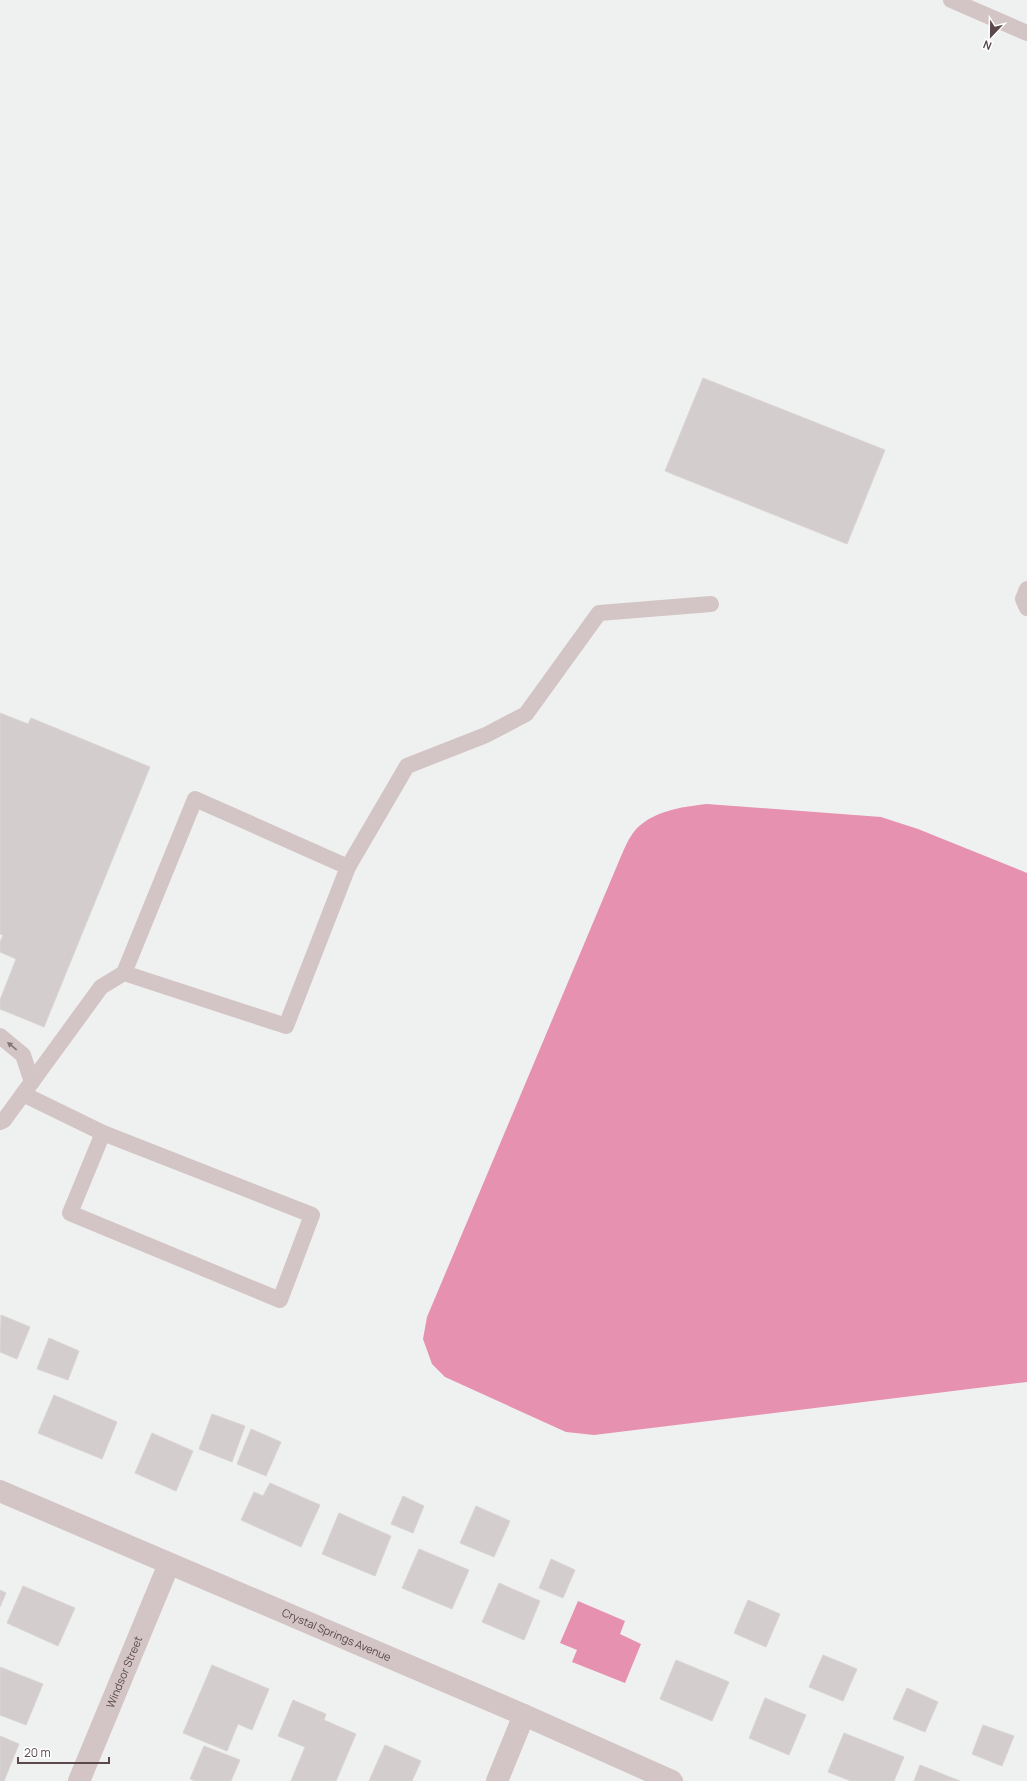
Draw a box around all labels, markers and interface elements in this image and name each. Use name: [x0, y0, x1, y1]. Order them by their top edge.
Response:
north arrow: [971, 16, 1011, 56]
text: N: [981, 37, 994, 54]
one-way arrow: [6, 1041, 17, 1050]
street label: Crystal Springs Avenue: [280, 1604, 394, 1665]
street label: Windsor Street: [102, 1634, 145, 1710]
scale bar: [18, 1739, 109, 1765]
text: 20 m: [24, 1744, 51, 1761]

